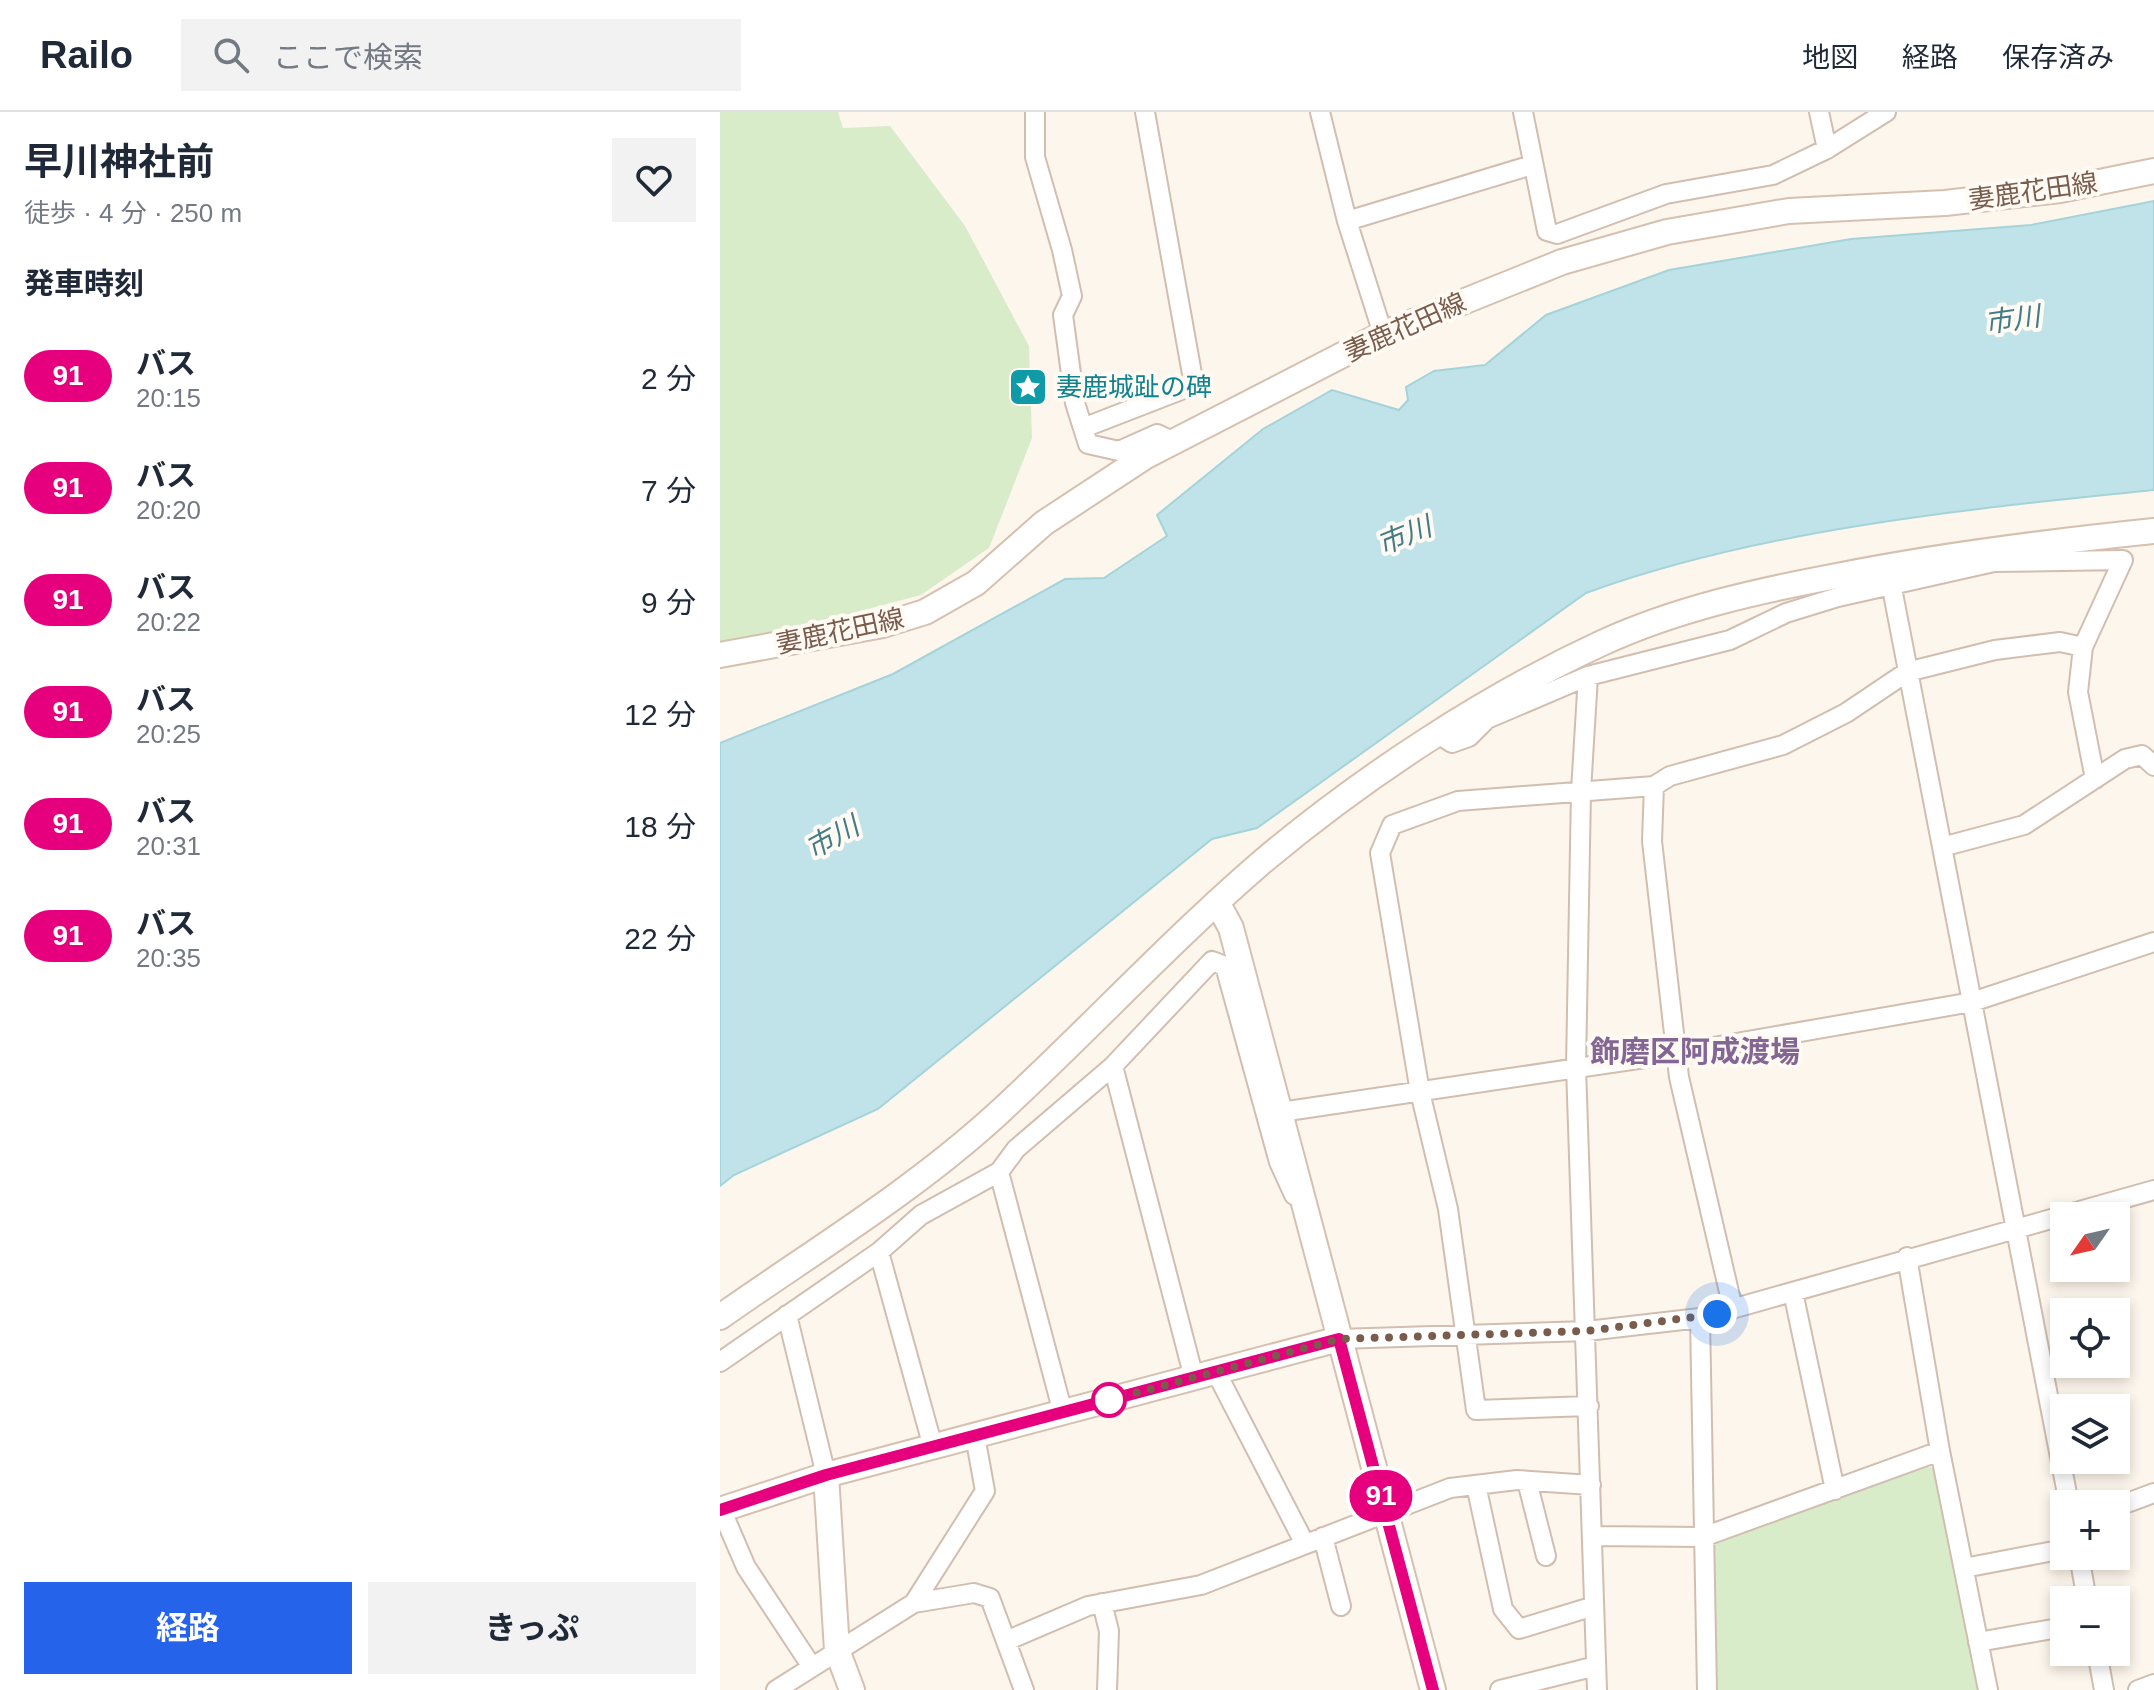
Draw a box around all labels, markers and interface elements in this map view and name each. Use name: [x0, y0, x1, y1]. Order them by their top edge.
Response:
search box: [181, 19, 741, 91]
icon: search: [209, 33, 253, 77]
text: Railo: [40, 34, 133, 76]
text: ここで検索: [273, 41, 423, 74]
text: 地図: [1802, 42, 1858, 73]
text: 経路: [1902, 42, 1958, 73]
text: 保存済み: [2002, 42, 2114, 73]
button: heart: [612, 138, 696, 222]
text: 早川神社前: [24, 141, 214, 183]
street label: 妻鹿花田線: [1967, 167, 2099, 215]
text: 徒歩 · 4 分 · 250 m: [24, 198, 242, 228]
text: 発車時刻: [24, 267, 144, 300]
street label: 妻鹿花田線: [1340, 287, 1470, 367]
water label: 市川: [1982, 300, 2045, 339]
text: バス: [136, 347, 196, 380]
text: 91: [52, 360, 84, 391]
text: 2 分: [641, 362, 696, 395]
place icon: 妻鹿城趾の碑: [1007, 366, 1049, 408]
place label: 妻鹿城趾の碑: [1056, 372, 1212, 402]
text: 20:15: [136, 383, 201, 413]
text: バス: [136, 459, 196, 492]
text: 91: [52, 472, 84, 503]
text: 7 分: [641, 474, 696, 507]
text: 20:20: [136, 495, 201, 525]
water label: 市川: [1372, 509, 1439, 560]
text: バス: [136, 571, 196, 604]
text: 91: [52, 584, 84, 615]
text: 9 分: [641, 586, 696, 619]
street label: 妻鹿花田線: [773, 603, 907, 659]
text: 20:22: [136, 607, 201, 637]
text: バス: [136, 683, 196, 716]
text: 91: [52, 696, 84, 727]
text: 12 分: [624, 698, 696, 731]
text: 20:25: [136, 719, 201, 749]
text: バス: [136, 795, 196, 828]
text: 91: [52, 808, 84, 839]
water label: 市川: [800, 809, 867, 865]
text: 18 分: [624, 810, 696, 843]
text: 20:31: [136, 831, 201, 861]
text: バス: [136, 907, 196, 940]
text: 91: [52, 920, 84, 951]
text: 22 分: [624, 922, 696, 955]
text: 20:35: [136, 943, 201, 973]
district label: 飾磨区阿成渡場: [1590, 1035, 1800, 1068]
north arrow: [2050, 1202, 2130, 1282]
map controls: [2050, 1202, 2130, 1666]
your location: [1697, 1294, 1737, 1334]
button: locate: [2050, 1298, 2130, 1378]
unlabelled marker: [1092, 1383, 1126, 1417]
button: layers: [2050, 1394, 2130, 1474]
line badge: 91: [1345, 1470, 1417, 1522]
text: 91: [1365, 1480, 1397, 1511]
button: +: [2050, 1490, 2130, 1570]
button: 経路: [24, 1582, 352, 1674]
button: きっぷ: [368, 1582, 696, 1674]
button: −: [2050, 1586, 2130, 1666]

